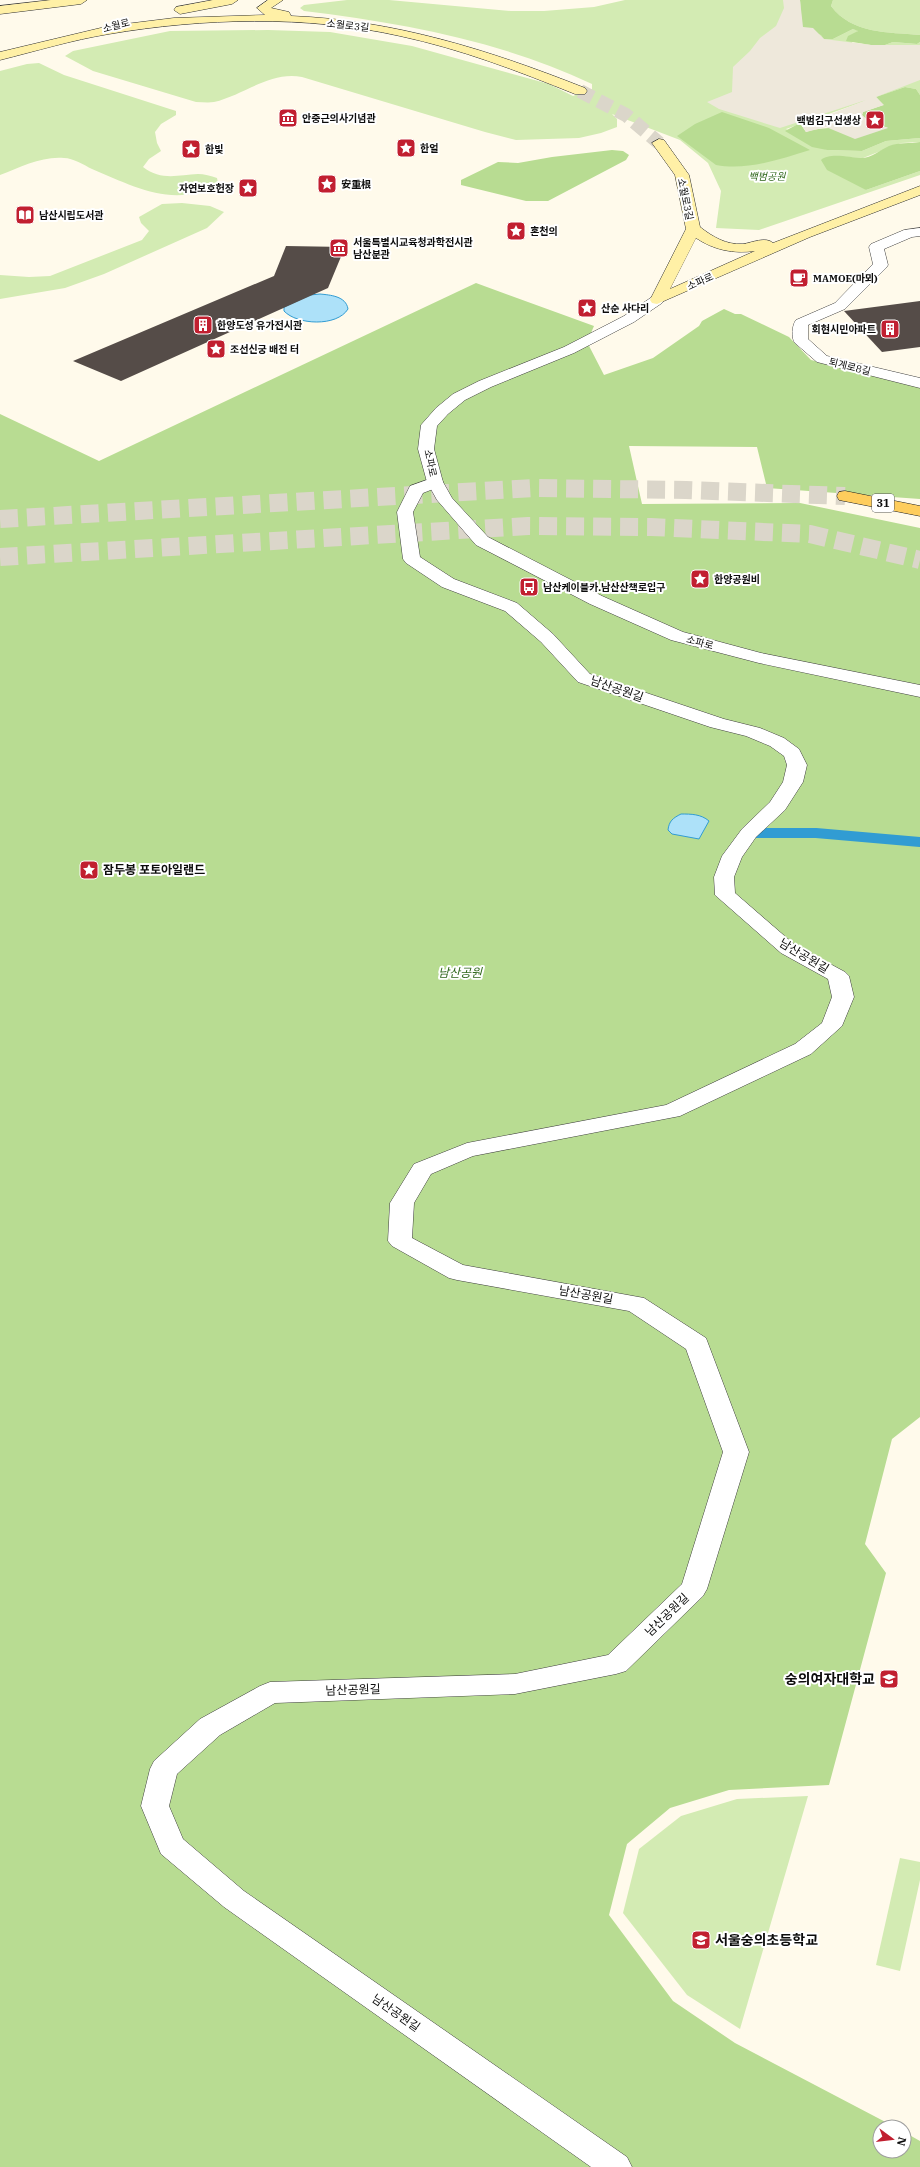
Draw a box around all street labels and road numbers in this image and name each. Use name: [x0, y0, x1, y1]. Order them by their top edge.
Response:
street label: 소월로: [101, 16, 131, 35]
street label: 소월로3길: [326, 17, 370, 34]
street label: 소월로3길: [675, 177, 696, 221]
street label: 소파로: [685, 270, 715, 293]
street label: 퇴계로8길: [828, 355, 872, 378]
street label: 소파로: [421, 448, 440, 478]
road number: 31: [872, 494, 894, 512]
street label: 소파로: [685, 633, 715, 652]
street label: 남산공원길: [589, 672, 646, 705]
street label: 남산공원길: [777, 935, 832, 976]
street label: 남산공원길: [558, 1282, 615, 1307]
street label: 남산공원길: [642, 1590, 692, 1639]
street label: 남산공원길: [325, 1681, 381, 1698]
street label: 남산공원길: [369, 1991, 423, 2035]

